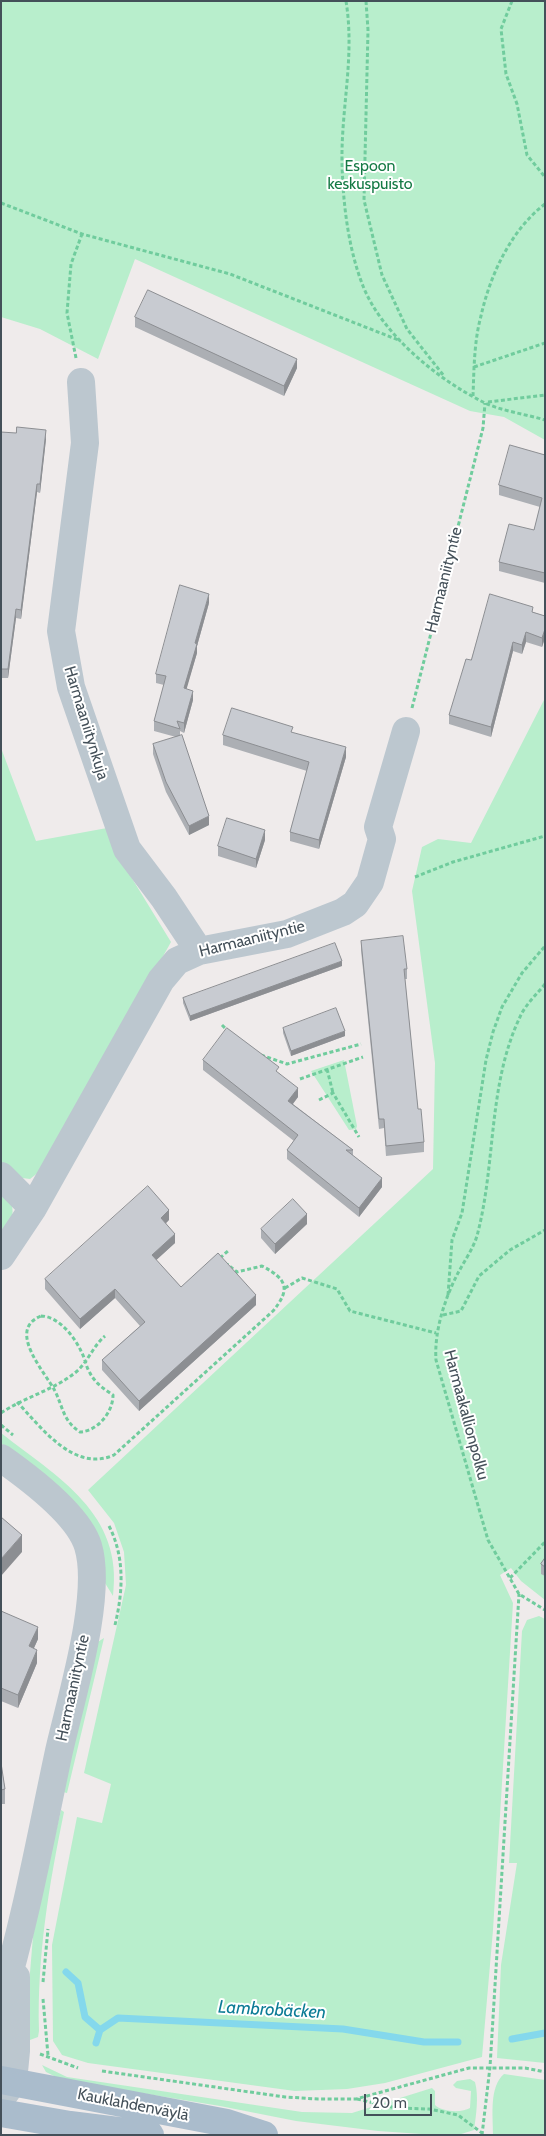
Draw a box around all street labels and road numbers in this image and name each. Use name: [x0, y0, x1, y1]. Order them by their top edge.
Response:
street label: Harmaaniityntie: [422, 525, 466, 635]
street label: Harmaaniitynkuja: [60, 664, 112, 782]
street label: Harmaaniityntie: [197, 917, 307, 961]
street label: Harmaakallionpolku: [439, 1348, 493, 1482]
street label: Harmaaniityntie: [52, 1633, 94, 1743]
street label: Kauklahdenväylä: [76, 2085, 190, 2125]

